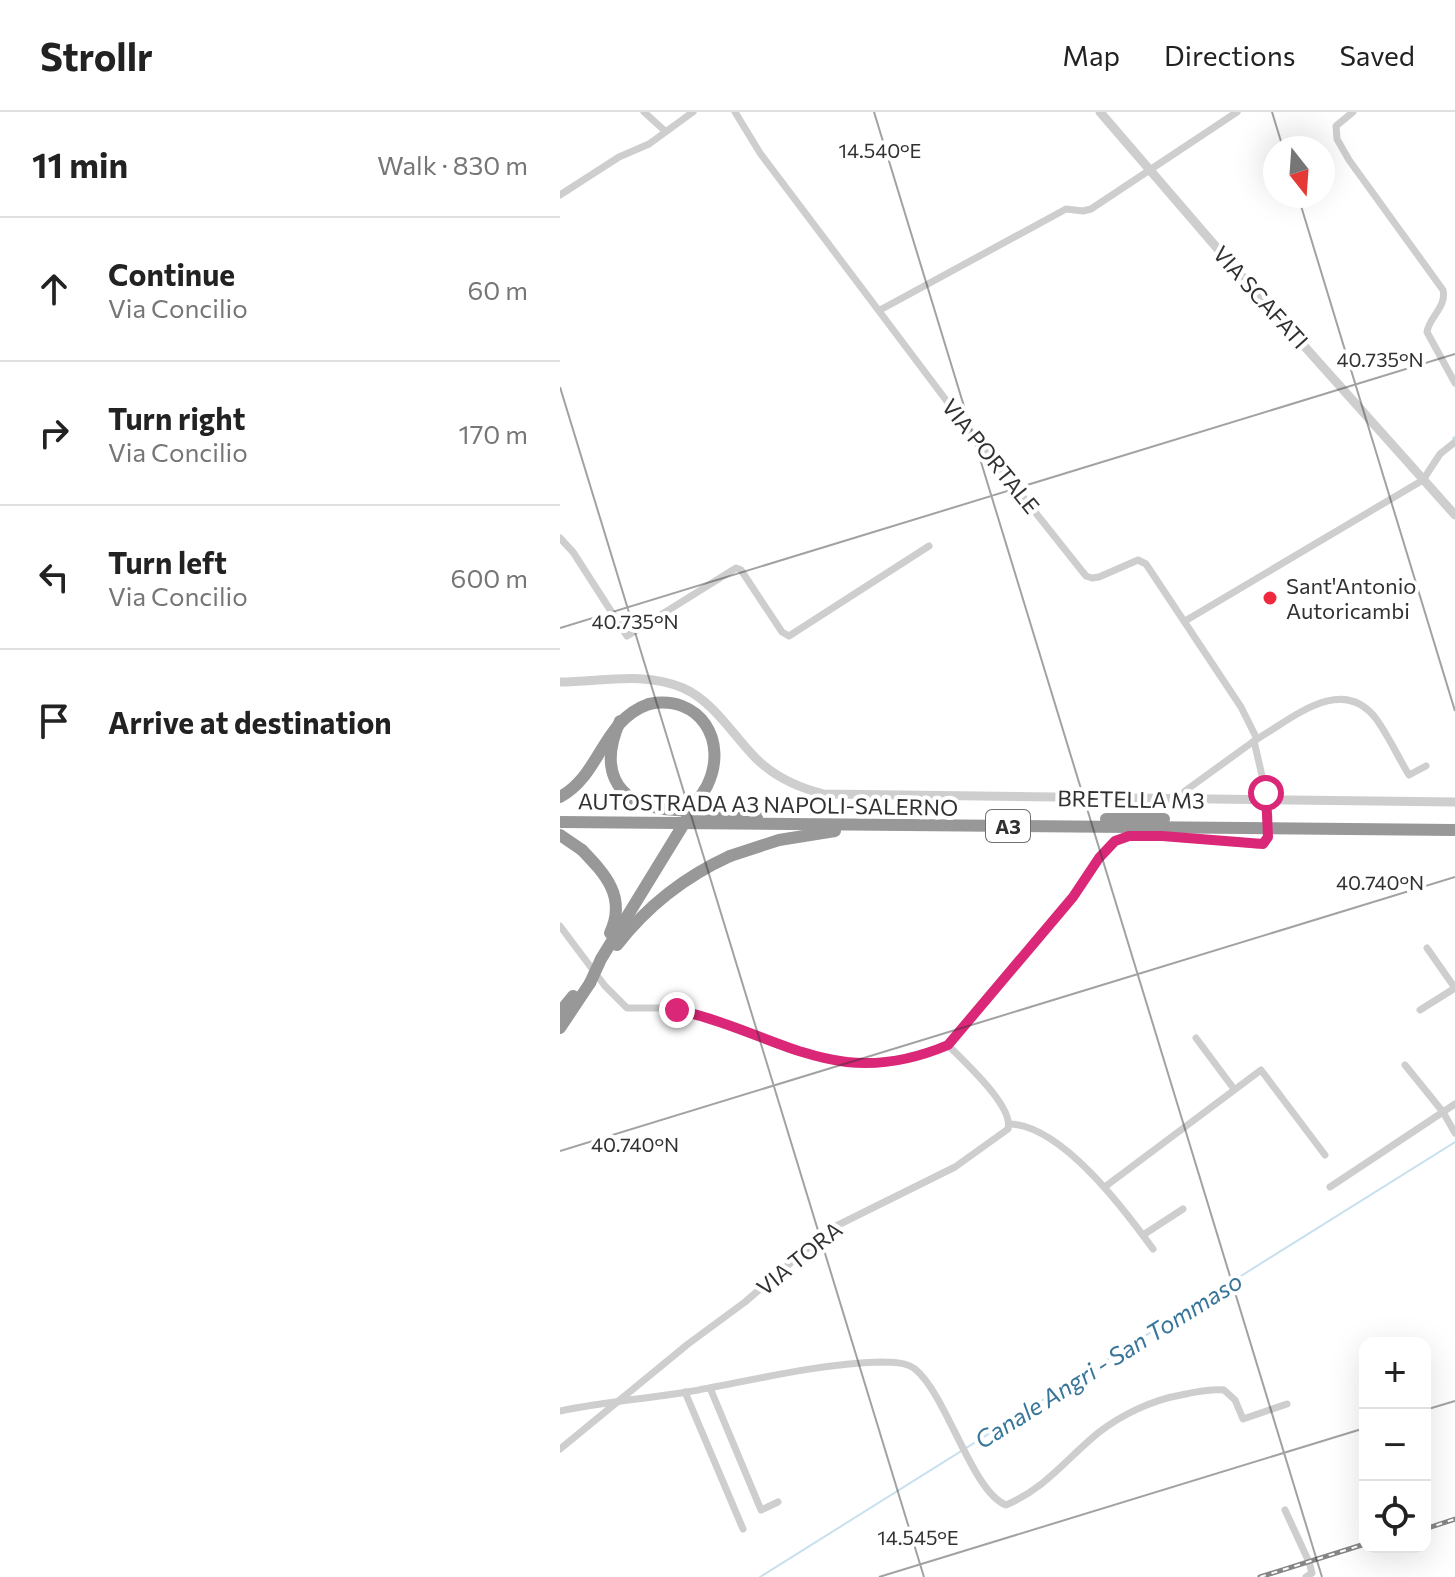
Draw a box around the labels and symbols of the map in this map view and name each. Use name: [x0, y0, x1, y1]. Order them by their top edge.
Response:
north arrow: [1263, 136, 1335, 208]
text: 14.540°E: [839, 138, 921, 162]
street label: VIA SCAFATI: [1208, 240, 1314, 354]
text: 40.735°N: [1336, 347, 1424, 371]
street label: VIA PORTALE: [937, 393, 1045, 519]
place label: Sant'Antonio Autoricambi: [1286, 572, 1416, 624]
marker: Sant'Antonio Autoricambi: [1261, 589, 1279, 607]
text: 40.735°N: [591, 609, 679, 633]
route start: [1248, 775, 1284, 811]
street label: BRETELLA M3: [1057, 784, 1205, 814]
street label: AUTOSTRADA A3 NAPOLI-SALERNO: [578, 787, 958, 821]
road number: A3: [986, 810, 1030, 842]
text: 40.740°N: [1336, 870, 1424, 894]
route end: [659, 992, 695, 1028]
text: 40.740°N: [591, 1132, 679, 1156]
street label: VIA TORA: [751, 1215, 847, 1301]
water label: Canale Angri - San Tommaso: [969, 1266, 1247, 1454]
text: 14.545°E: [877, 1525, 959, 1549]

